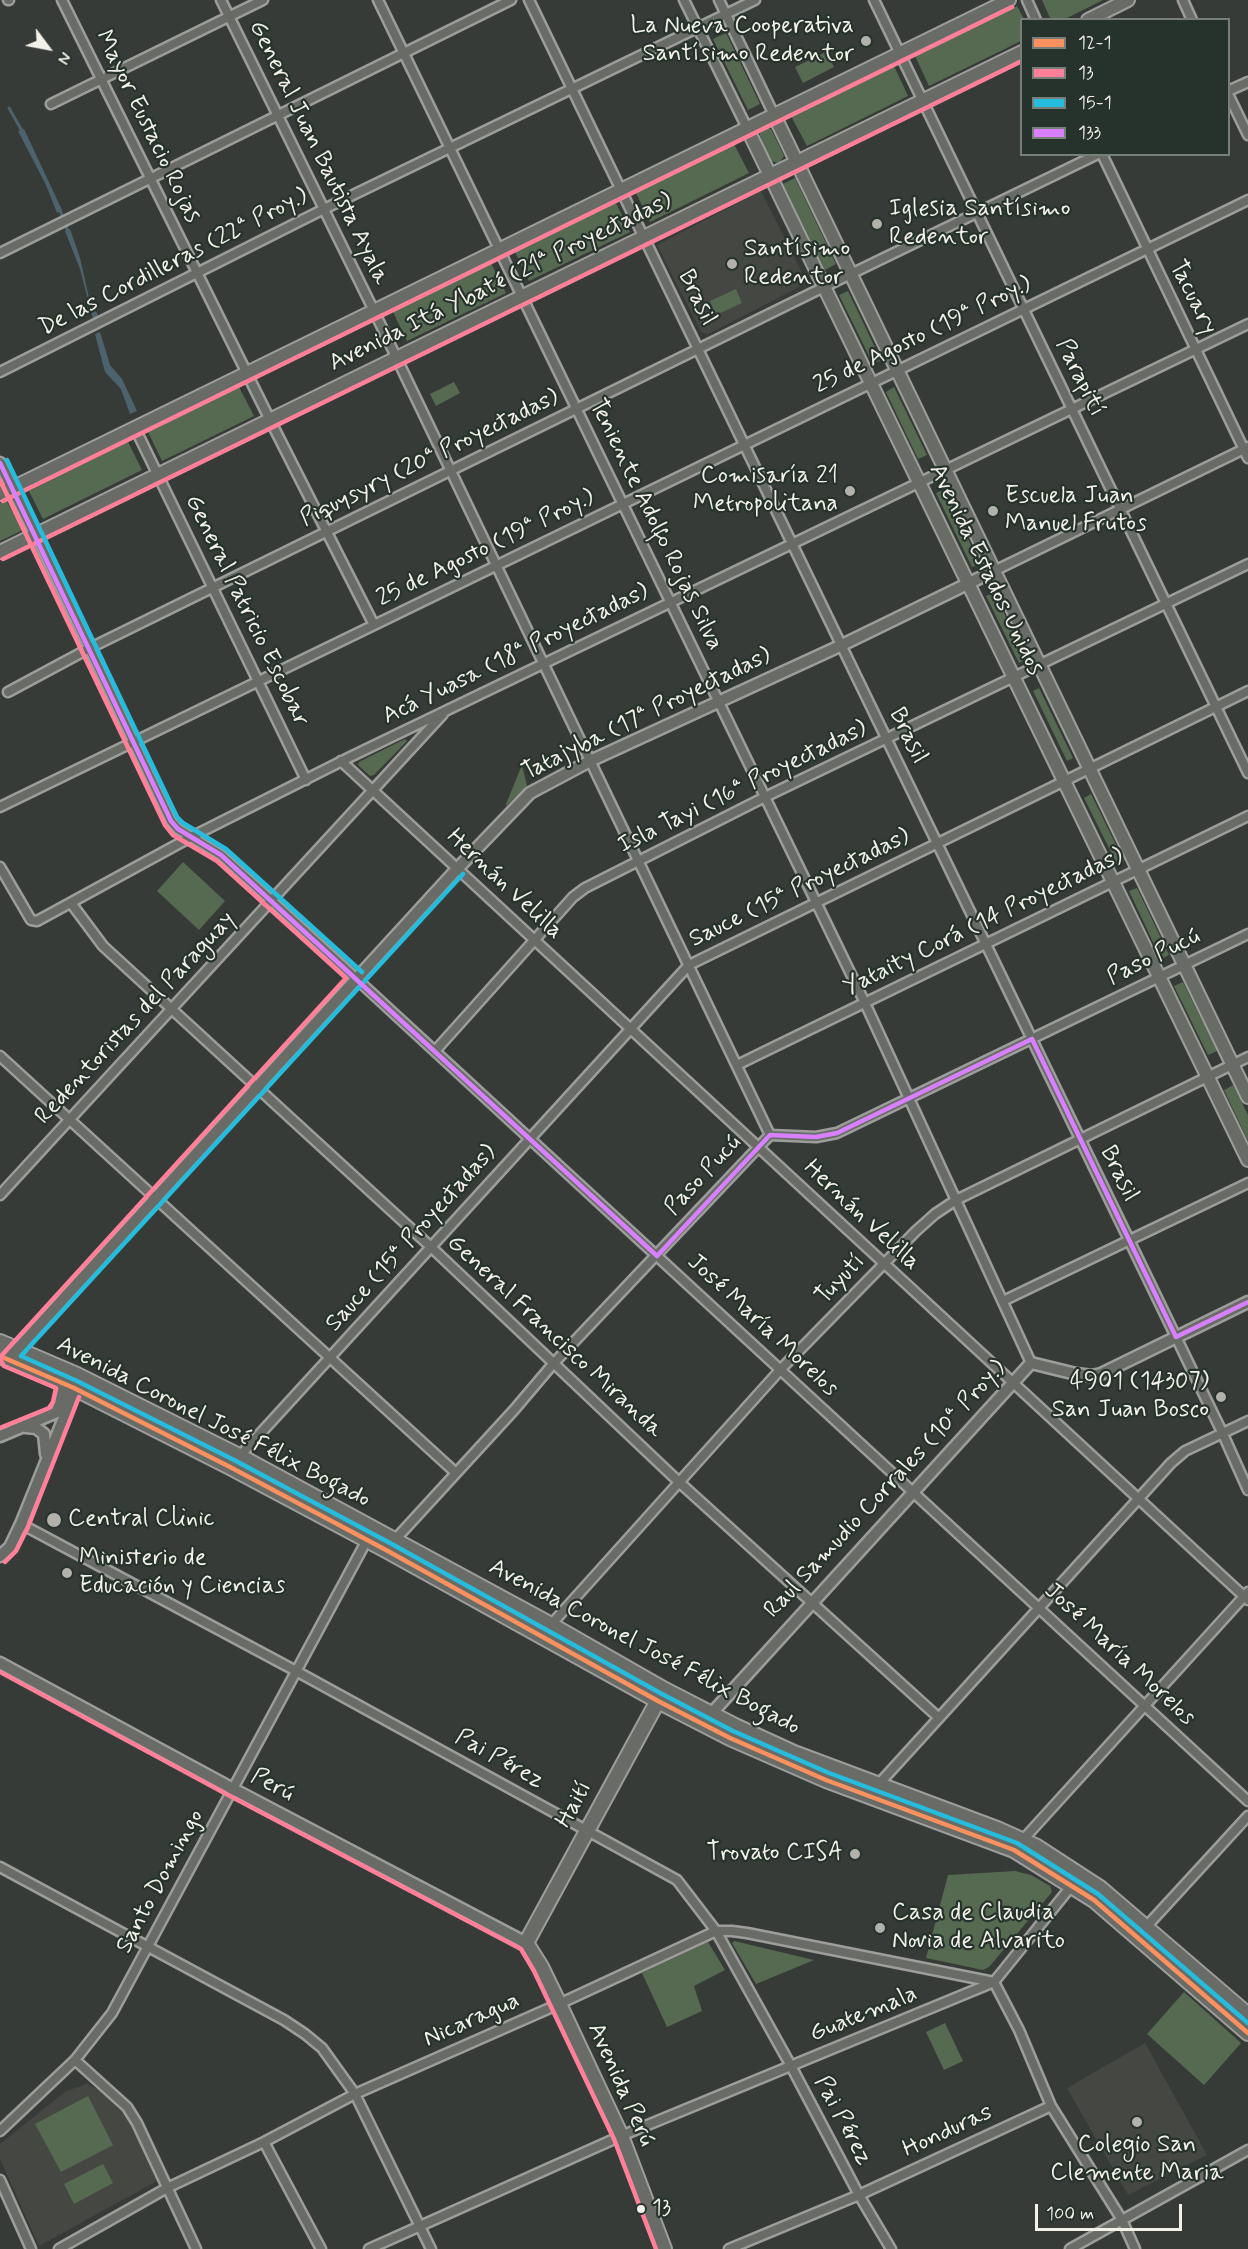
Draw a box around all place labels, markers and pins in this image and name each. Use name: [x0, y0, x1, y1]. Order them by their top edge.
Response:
place label: La Nueva Cooperativa Santísimo Redentor: [630, 13, 854, 69]
marker: La Nueva Cooperativa Santísimo Redentor: [859, 34, 873, 48]
place label: Iglesia Santísimo Redentor: [889, 196, 1070, 252]
marker: Iglesia Santísimo Redentor: [870, 217, 884, 231]
place label: Santísimo Redentor: [744, 236, 850, 292]
marker: Santísimo Redentor: [725, 257, 739, 271]
place label: Comisaría 21 Metropolitana: [693, 463, 838, 519]
place label: Escuela Juan Manuel Frutos: [1005, 483, 1147, 539]
marker: Comisaría 21 Metropolitana: [843, 484, 857, 498]
marker: Escuela Juan Manuel Frutos: [986, 504, 1000, 518]
place label: 4901 (14307) San Juan Bosco: [1052, 1369, 1209, 1425]
marker: 4901 (14307) San Juan Bosco: [1214, 1390, 1228, 1404]
place label: Central Clinic: [68, 1506, 215, 1534]
marker: Central Clinic: [45, 1511, 63, 1529]
place label: Ministerio de Educación y Ciencias: [79, 1545, 285, 1601]
marker: Ministerio de Educación y Ciencias: [60, 1566, 74, 1580]
place label: Trovato CISA: [706, 1840, 843, 1868]
marker: Trovato CISA: [848, 1847, 862, 1861]
place label: Casa de Claudia Novia de Alvarito: [892, 1900, 1065, 1956]
marker: Casa de Claudia Novia de Alvarito: [873, 1921, 887, 1935]
marker: Colegio San Clemente Maria: [1130, 2115, 1144, 2129]
place label: Colegio San Clemente Maria: [1050, 2132, 1224, 2188]
place label: 13: [652, 2196, 671, 2222]
marker: 13: [635, 2203, 647, 2215]

